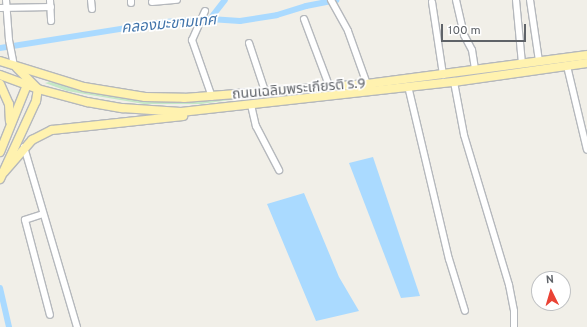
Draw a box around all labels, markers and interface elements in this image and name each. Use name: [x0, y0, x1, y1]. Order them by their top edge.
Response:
water label: คลองมะขามเทศ: [121, 12, 217, 38]
scale bar: [443, 16, 528, 42]
text: 100 m: [448, 23, 481, 39]
street label: ถนนเฉลิมพระเกียรติ ร.9: [231, 76, 367, 104]
north arrow: [531, 271, 571, 311]
text: N: [545, 273, 555, 287]

